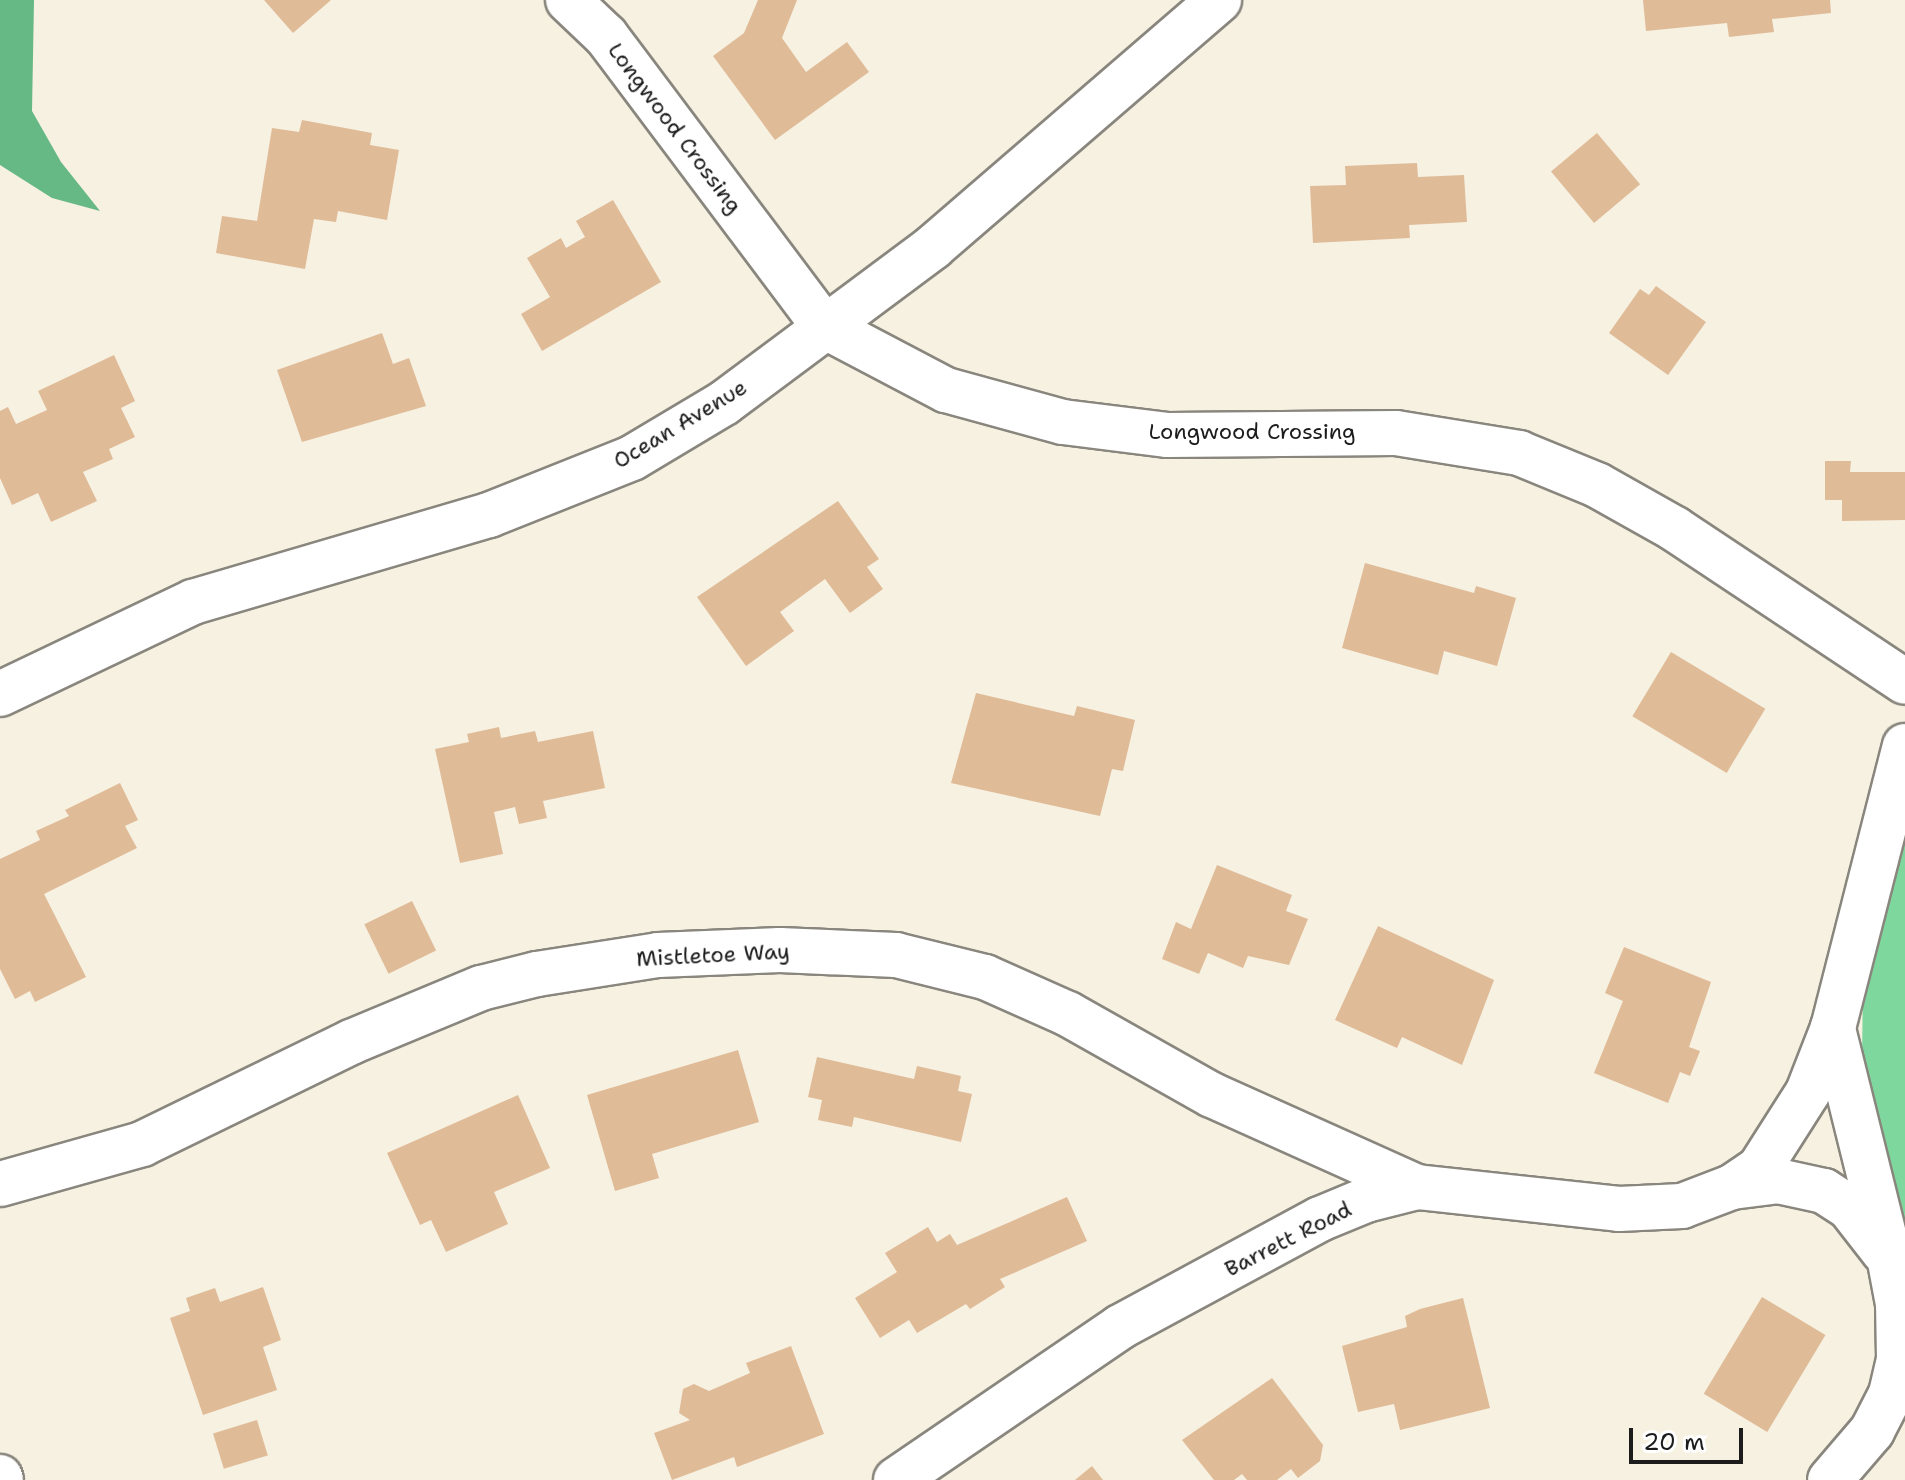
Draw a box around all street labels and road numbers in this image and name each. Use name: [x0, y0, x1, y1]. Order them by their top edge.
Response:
street label: Longwood Crossing: [602, 37, 748, 219]
street label: Ocean Avenue: [609, 374, 751, 474]
street label: Longwood Crossing: [1149, 419, 1355, 445]
street label: Mistletoe Way: [636, 938, 790, 972]
street label: Barrett Road: [1220, 1196, 1356, 1282]

